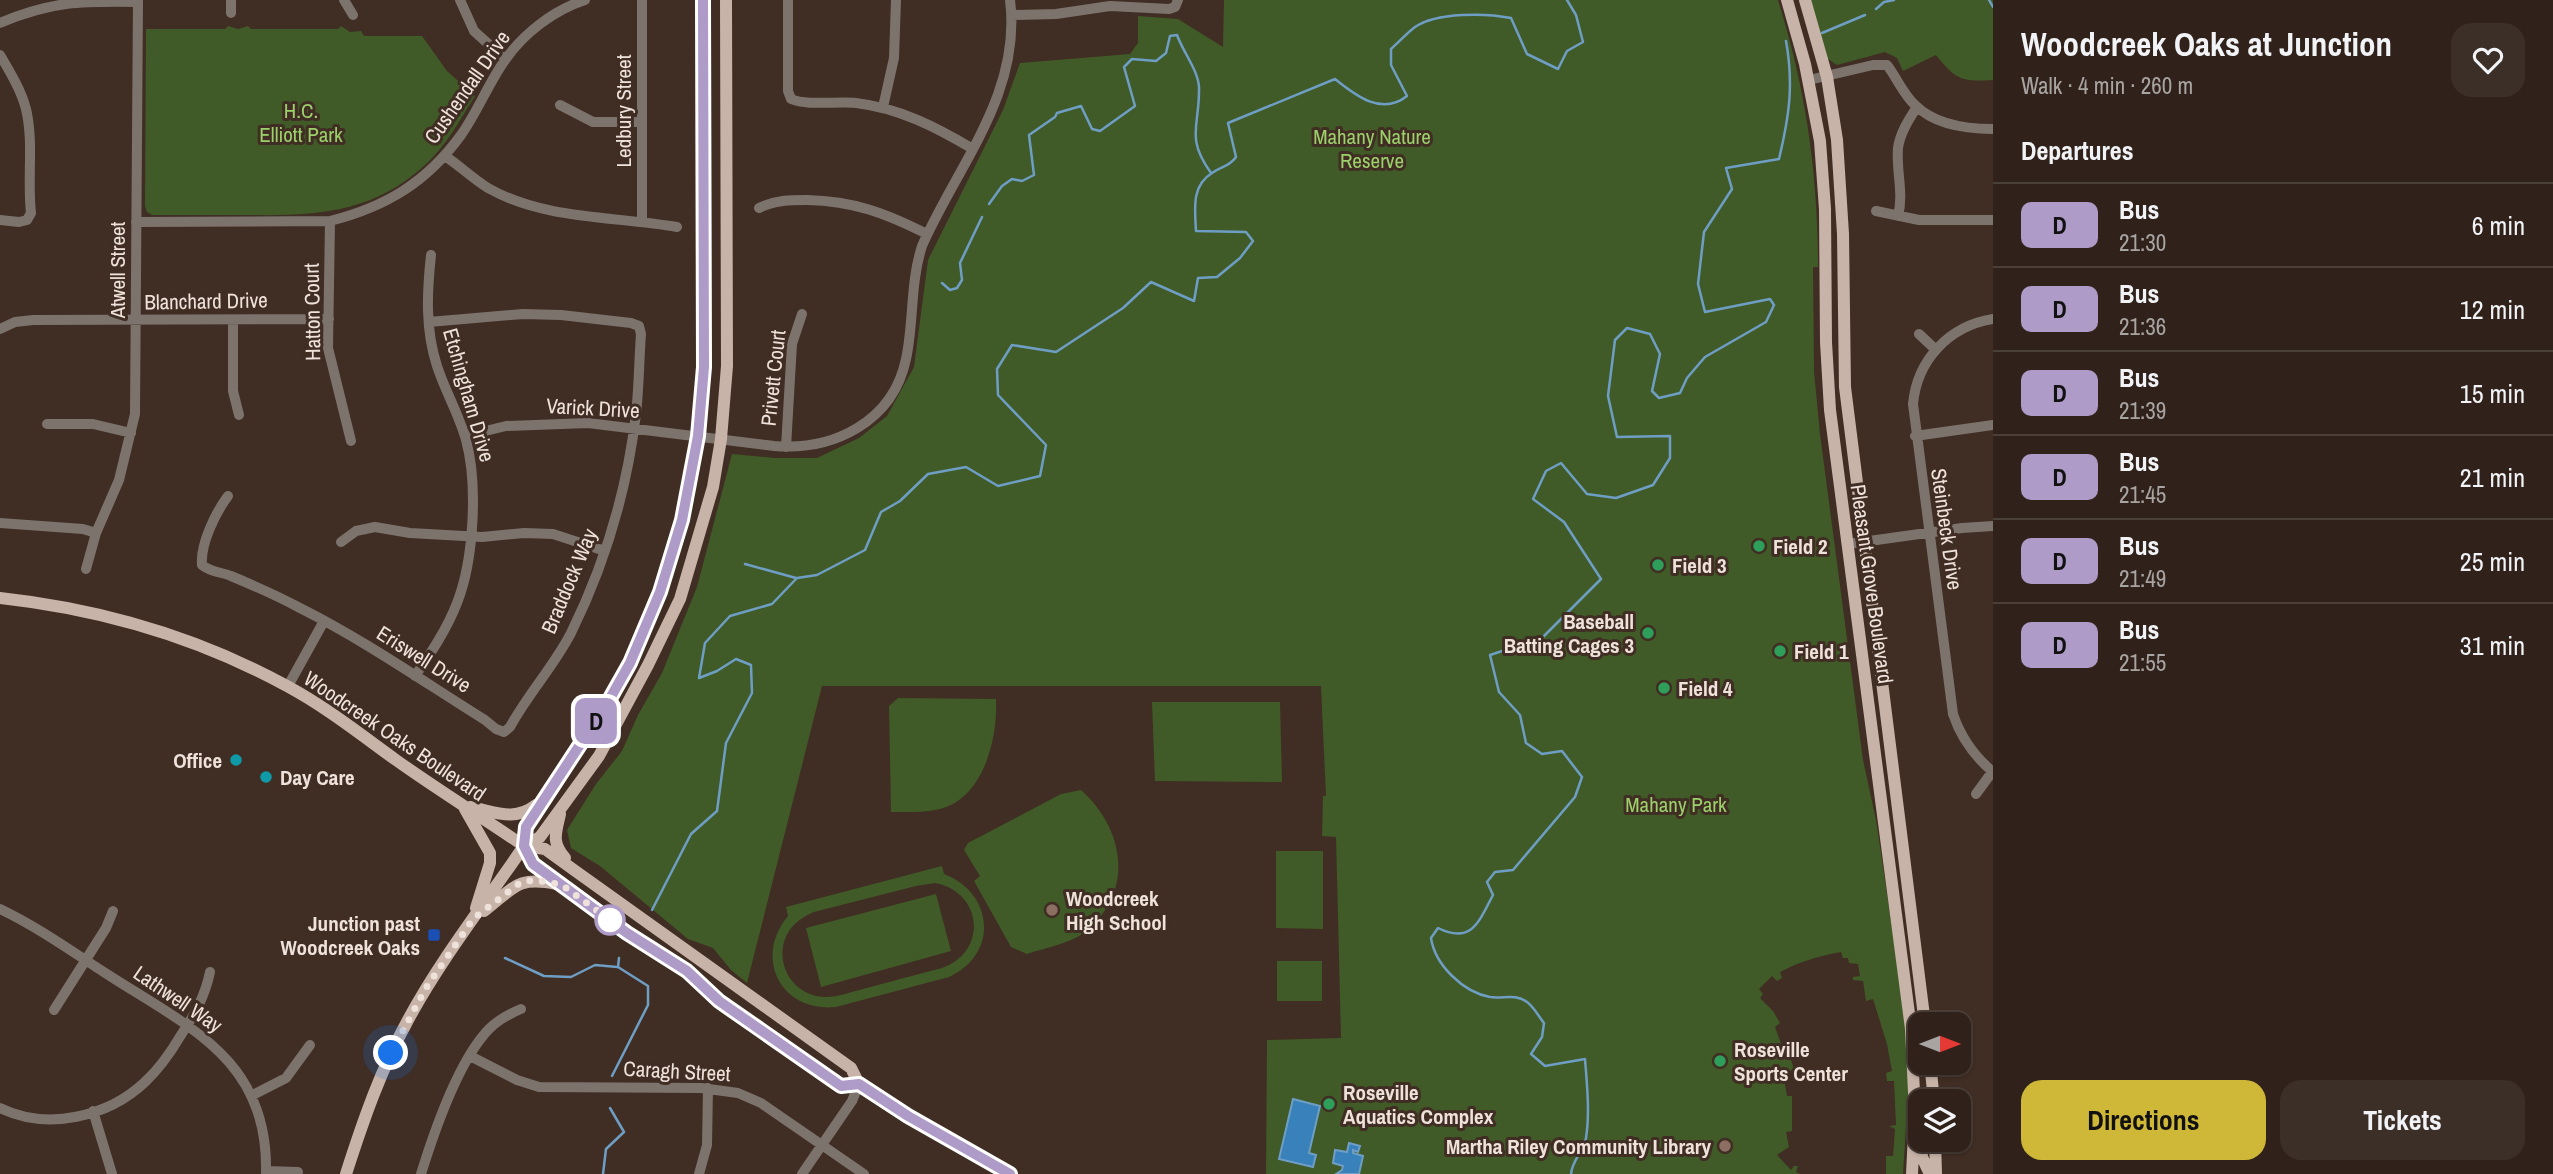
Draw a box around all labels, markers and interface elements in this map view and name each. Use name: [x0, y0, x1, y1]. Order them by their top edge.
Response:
text: Woodcreek Oaks at Junction: [2021, 22, 2392, 66]
button: heart: [2451, 23, 2525, 97]
street label: Cushendall Drive: [417, 25, 517, 149]
street label: Ledbury Street: [609, 54, 638, 167]
text: Walk · 4 min · 260 m: [2021, 70, 2193, 101]
park label: H.C. Elliott Park: [259, 96, 343, 149]
park label: Mahany Nature Reserve: [1313, 122, 1431, 175]
text: Departures: [2021, 133, 2134, 168]
text: Bus: [2119, 192, 2159, 227]
text: 6 min: [2472, 208, 2525, 243]
text: D: [2052, 209, 2067, 241]
street label: Atwell Street: [103, 221, 132, 319]
text: 21:30: [2119, 227, 2166, 258]
street label: Hatton Court: [297, 263, 327, 361]
text: Bus: [2119, 276, 2159, 311]
street label: Blanchard Drive: [144, 285, 268, 317]
text: 12 min: [2460, 292, 2525, 327]
text: D: [2052, 293, 2067, 325]
text: 21:36: [2119, 311, 2166, 342]
street label: Etchingham Drive: [436, 325, 502, 465]
street label: Privett Court: [754, 328, 792, 428]
text: Bus: [2119, 360, 2159, 395]
text: 15 min: [2460, 376, 2525, 411]
text: D: [2052, 377, 2067, 409]
street label: Varick Drive: [546, 391, 640, 425]
text: 21:39: [2119, 395, 2166, 426]
text: Bus: [2119, 444, 2159, 479]
text: 21 min: [2460, 460, 2525, 495]
text: D: [2052, 461, 2067, 493]
street label: Steinbeck Drive: [1924, 466, 1970, 592]
text: 21:45: [2119, 479, 2166, 510]
street label: Pleasant Grove Boulevard: [1844, 482, 1900, 686]
street label: Braddock Way: [534, 524, 604, 638]
text: Bus: [2119, 528, 2159, 563]
place label: Field 2: [1773, 532, 1828, 561]
marker: Field 2: [1751, 538, 1767, 554]
text: 25 min: [2460, 544, 2525, 579]
text: D: [2052, 545, 2067, 577]
place label: Field 3: [1672, 551, 1727, 580]
marker: Field 3: [1650, 557, 1666, 573]
text: 21:49: [2119, 563, 2166, 594]
place label: Baseball Batting Cages 3: [1504, 607, 1634, 660]
text: Bus: [2119, 612, 2159, 647]
street label: Eriswell Drive: [371, 619, 477, 699]
marker: Baseball Batting Cages 3: [1640, 625, 1656, 641]
text: 31 min: [2460, 628, 2525, 663]
text: D: [2052, 629, 2067, 661]
place label: Field 1: [1794, 637, 1849, 666]
marker: Field 1: [1772, 643, 1788, 659]
text: 21:55: [2119, 647, 2166, 678]
street label: Woodcreek Oaks Boulevard: [298, 664, 492, 808]
place label: Field 4: [1678, 674, 1733, 703]
marker: Field 4: [1656, 680, 1672, 696]
line badge: D: [573, 698, 619, 744]
text: D: [589, 705, 603, 737]
place label: Office: [173, 746, 222, 775]
marker: Office: [228, 752, 244, 768]
place label: Day Care: [280, 763, 355, 792]
marker: Day Care: [258, 769, 274, 785]
park label: Mahany Park: [1625, 790, 1727, 819]
place label: Woodcreek High School: [1066, 884, 1166, 937]
marker: Woodcreek High School: [1044, 902, 1060, 918]
unlabelled marker: [595, 905, 625, 935]
place label: Junction past Woodcreek Oaks: [281, 909, 420, 962]
marker: Junction past Woodcreek Oaks: [426, 927, 442, 943]
street label: Lathwell Way: [128, 959, 229, 1040]
north arrow: [1908, 1012, 1970, 1074]
map controls: [1908, 1012, 1971, 1152]
your location: [373, 1035, 408, 1070]
place label: Roseville Sports Center: [1734, 1035, 1848, 1088]
marker: Roseville Sports Center: [1712, 1053, 1728, 1069]
street label: Caragh Street: [623, 1054, 731, 1088]
place label: Roseville Aquatics Complex: [1343, 1078, 1494, 1131]
button: Directions: [2021, 1080, 2266, 1160]
button: Tickets: [2280, 1080, 2525, 1160]
button: layers: [1908, 1089, 1971, 1152]
marker: Roseville Aquatics Complex: [1321, 1096, 1337, 1112]
place label: Martha Riley Community Library: [1446, 1132, 1711, 1161]
marker: Martha Riley Community Library: [1717, 1138, 1733, 1154]

